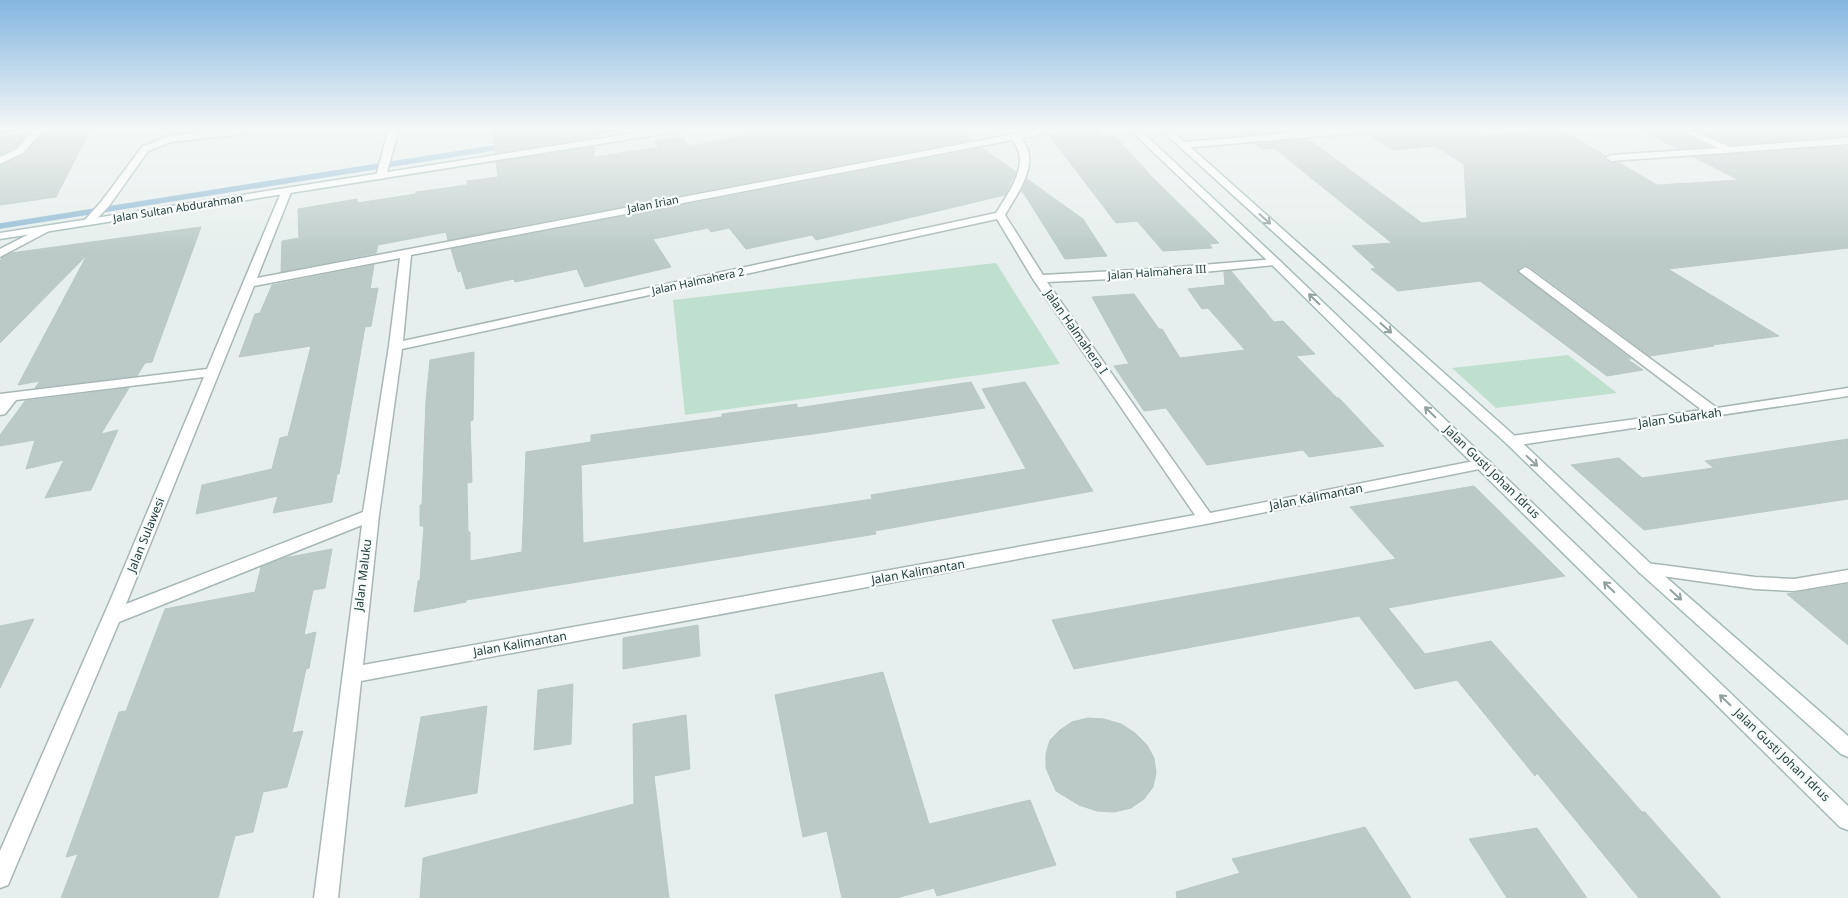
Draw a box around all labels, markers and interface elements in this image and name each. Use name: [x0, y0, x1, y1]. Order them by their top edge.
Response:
street label: Jalan Sultan Abdurahman: [111, 190, 244, 225]
street label: Jalan Irian: [625, 191, 680, 216]
one-way arrow: [1259, 213, 1272, 225]
street label: Jalan Halmahera III: [1106, 261, 1207, 283]
street label: Jalan Halmahera 2: [649, 263, 745, 298]
street label: Jalan Halmahera I: [1040, 285, 1112, 377]
one-way arrow: [1307, 293, 1320, 305]
one-way arrow: [1380, 322, 1393, 334]
street label: Jalan Subarkah: [1636, 403, 1723, 432]
one-way arrow: [1424, 406, 1436, 418]
street label: Jalan Gusti Johan Idrus: [1440, 421, 1544, 522]
one-way arrow: [1526, 455, 1538, 467]
street label: Jalan Kalimantan: [1267, 479, 1364, 514]
street label: Jalan Sulawesi: [122, 495, 168, 576]
street label: Jalan Maluku: [350, 538, 375, 613]
street label: Jalan Kalimantan: [869, 555, 966, 588]
one-way arrow: [1603, 581, 1615, 593]
one-way arrow: [1670, 590, 1683, 601]
street label: Jalan Kalimantan: [471, 627, 568, 660]
one-way arrow: [1720, 695, 1732, 707]
street label: Jalan Gusti Johan Idrus: [1730, 704, 1834, 805]

